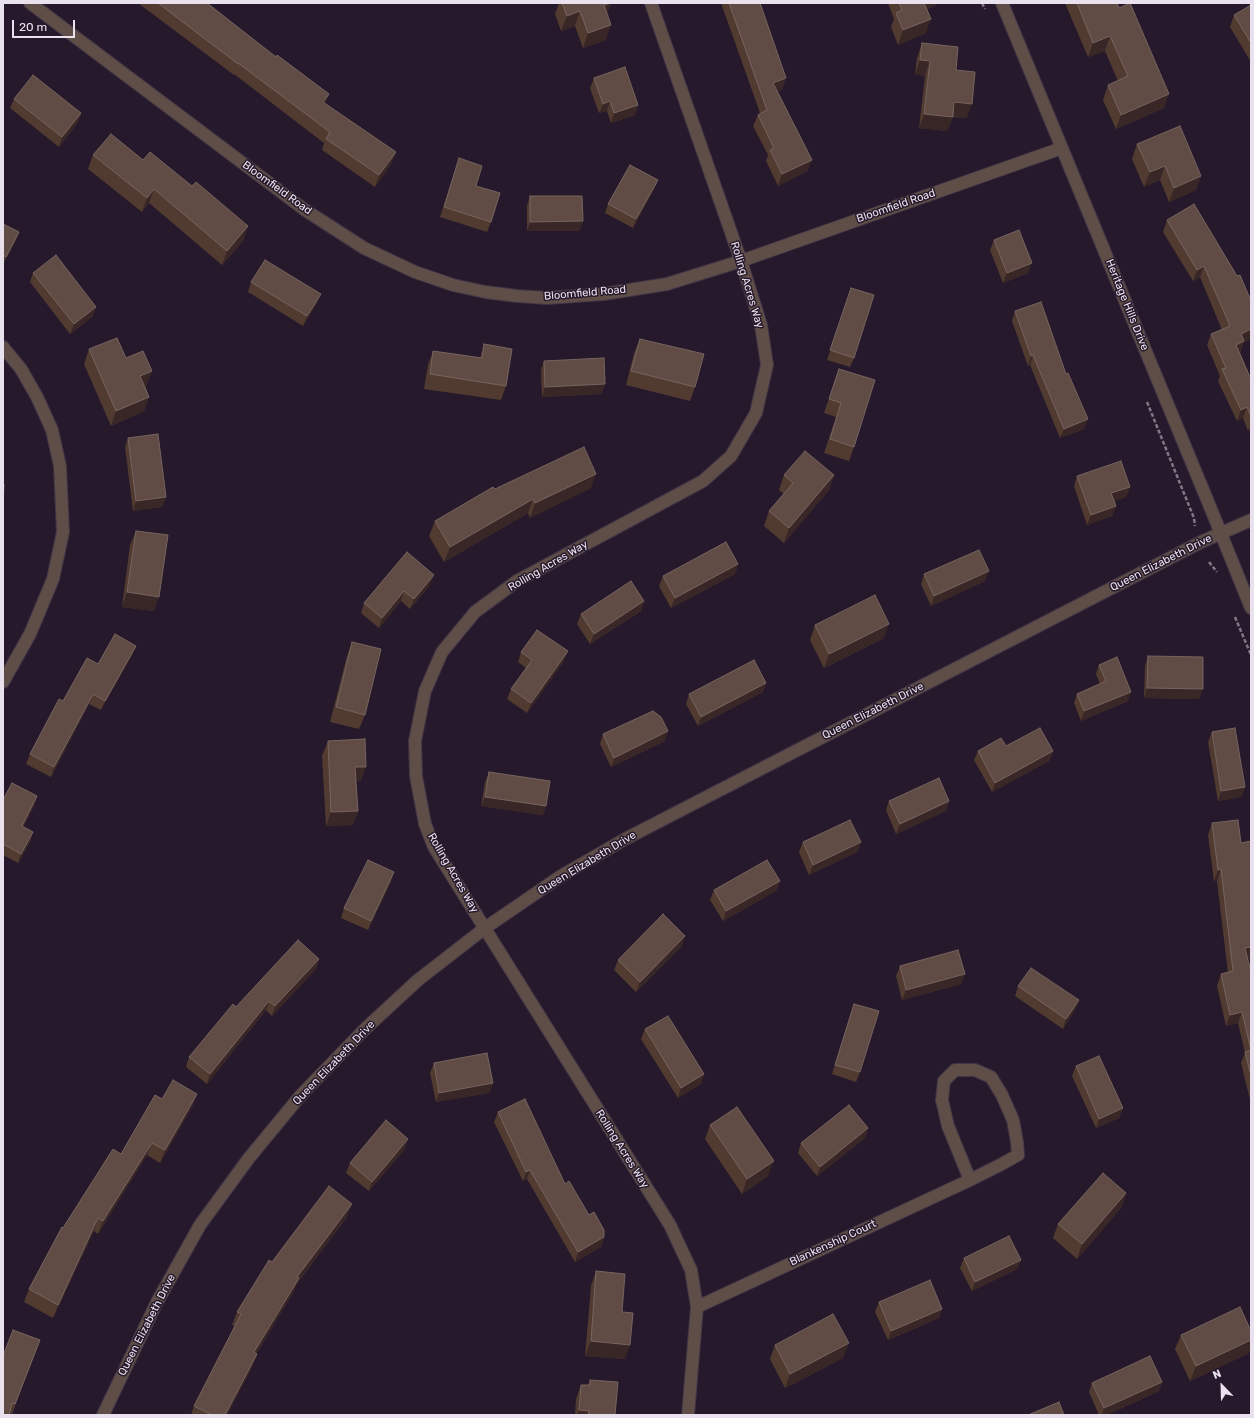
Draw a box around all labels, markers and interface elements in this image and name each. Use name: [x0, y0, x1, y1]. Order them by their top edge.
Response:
scale bar: [14, 12, 77, 38]
text: 20 m: [19, 20, 47, 34]
street label: Bloomfield Road: [240, 158, 314, 218]
street label: Bloomfield Road: [855, 186, 937, 226]
street label: Rolling Acres Way: [728, 240, 766, 330]
street label: Heritage Hills Drive: [1103, 257, 1151, 353]
street label: Bloomfield Road: [543, 283, 627, 303]
street label: Queen Elizabeth Drive: [1108, 532, 1214, 594]
street label: Rolling Acres Way: [506, 538, 590, 594]
street label: Queen Elizabeth Drive: [820, 680, 926, 742]
street label: Queen Elizabeth Drive: [535, 828, 639, 898]
street label: Rolling Acres Way: [425, 831, 481, 915]
street label: Queen Elizabeth Drive: [290, 1018, 378, 1108]
street label: Rolling Acres Way: [593, 1107, 651, 1191]
street label: Blankenship Court: [788, 1217, 878, 1269]
street label: Queen Elizabeth Drive: [116, 1272, 178, 1378]
north arrow: [1202, 1366, 1242, 1406]
text: N: [1211, 1367, 1223, 1382]

